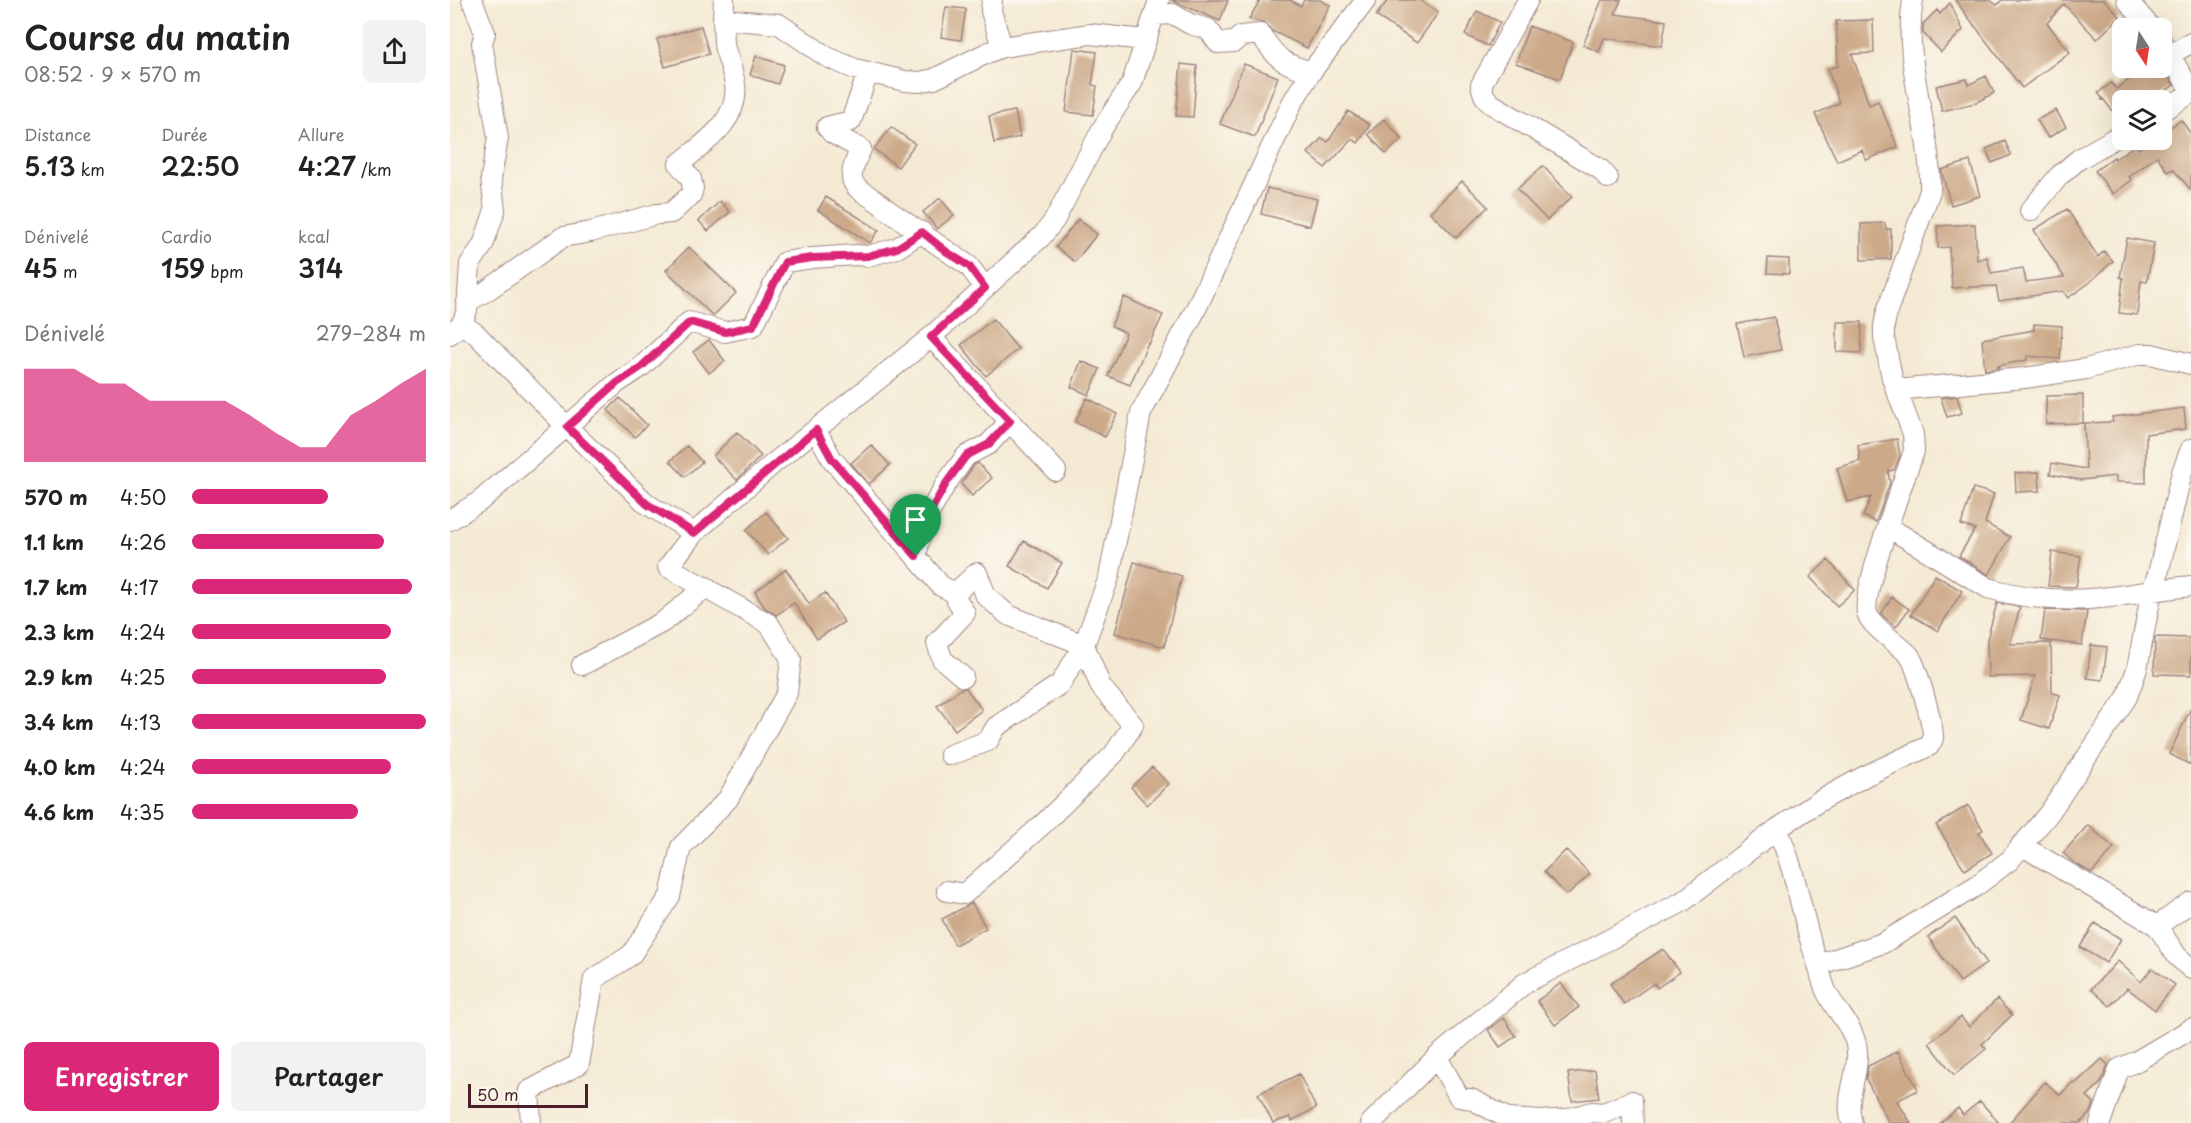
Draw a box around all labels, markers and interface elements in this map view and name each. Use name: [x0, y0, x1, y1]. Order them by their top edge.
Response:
text: Course du matin: [24, 11, 291, 61]
north arrow: [2112, 18, 2172, 78]
map controls: [2112, 18, 2172, 150]
button: share: [363, 20, 426, 83]
text: 08:52 · 9 × 570 m: [24, 59, 201, 89]
button: layers: [2112, 90, 2172, 150]
text: Distance: [24, 122, 91, 146]
text: Durée: [161, 122, 208, 146]
text: Allure: [298, 122, 345, 146]
text: 5.13: [24, 146, 76, 185]
text: 22:50: [161, 146, 240, 185]
text: 4:27: [298, 146, 356, 185]
text: km: [76, 157, 105, 181]
text: /km: [356, 157, 392, 181]
text: Dénivelé: [24, 224, 89, 248]
text: Cardio: [161, 224, 212, 248]
text: kcal: [298, 224, 330, 248]
text: 45: [24, 248, 58, 287]
text: 159: [161, 248, 205, 287]
text: 314: [298, 248, 343, 287]
text: m: [58, 259, 78, 283]
text: bpm: [205, 259, 244, 283]
text: Dénivelé: [24, 318, 105, 348]
text: 279–284 m: [316, 318, 426, 348]
text: 570 m: [24, 482, 88, 512]
text: 4:50: [120, 482, 166, 512]
pin: [890, 494, 941, 556]
icon: arrive: [899, 503, 932, 536]
text: 1.1 km: [24, 527, 84, 557]
text: 4:26: [120, 527, 166, 557]
text: 1.7 km: [24, 572, 87, 602]
text: 4:17: [120, 572, 159, 602]
text: 2.3 km: [24, 617, 94, 647]
text: 4:24: [120, 617, 166, 647]
text: 2.9 km: [24, 662, 93, 692]
text: 4:25: [120, 662, 165, 692]
text: 3.4 km: [24, 707, 94, 737]
text: 4:13: [120, 707, 161, 737]
text: 4.0 km: [24, 752, 96, 782]
text: 4:24: [120, 752, 166, 782]
text: 4.6 km: [24, 797, 94, 827]
text: 4:35: [120, 797, 165, 827]
button: Enregistrer: [24, 1042, 219, 1111]
button: Partager: [231, 1042, 426, 1111]
scale bar: [468, 1081, 588, 1108]
text: 50 m: [477, 1082, 518, 1106]

